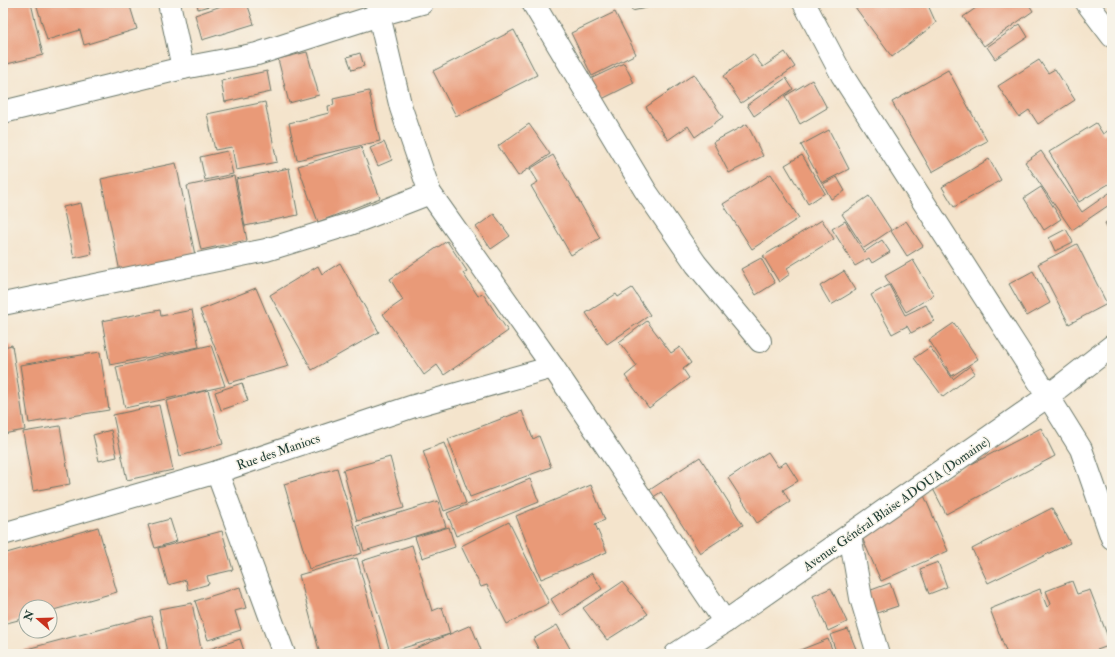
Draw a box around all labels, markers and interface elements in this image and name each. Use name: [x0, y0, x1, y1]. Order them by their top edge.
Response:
street label: Rue des Maniocs: [235, 430, 323, 474]
street label: Avenue Général Blaise ADOUA (Domaine): [799, 433, 993, 575]
north arrow: [18, 599, 58, 639]
text: N: [21, 608, 37, 624]

